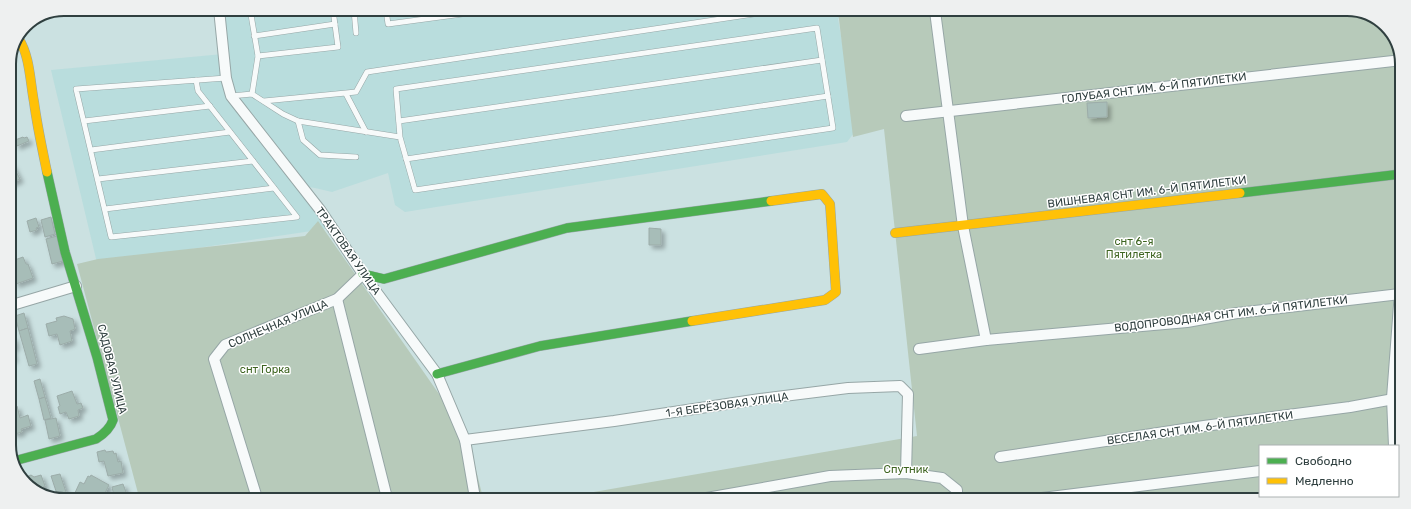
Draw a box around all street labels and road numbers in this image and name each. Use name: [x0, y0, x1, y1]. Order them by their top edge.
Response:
street label: ГОЛУБАЯ СНТ ИМ. 6-Й ПЯТИЛЕТКИ: [1061, 70, 1247, 106]
street label: ВИШНЕВАЯ СНТ ИМ. 6-Й ПЯТИЛЕТКИ: [1047, 173, 1247, 211]
street label: ТРАКТОВАЯ УЛИЦА: [313, 205, 383, 298]
street label: ВОДОПРОВОДНАЯ СНТ ИМ. 6-Й ПЯТИЛЕТКИ: [1114, 293, 1348, 335]
street label: СОЛНЕЧНАЯ УЛИЦА: [226, 297, 330, 351]
street label: САДОВАЯ УЛИЦА: [95, 323, 130, 416]
street label: 1-Я БЕРЁЗОВАЯ УЛИЦА: [665, 390, 790, 420]
street label: ВЕСЕЛАЯ СНТ ИМ. 6-Й ПЯТИЛЕТКИ: [1106, 408, 1294, 448]

